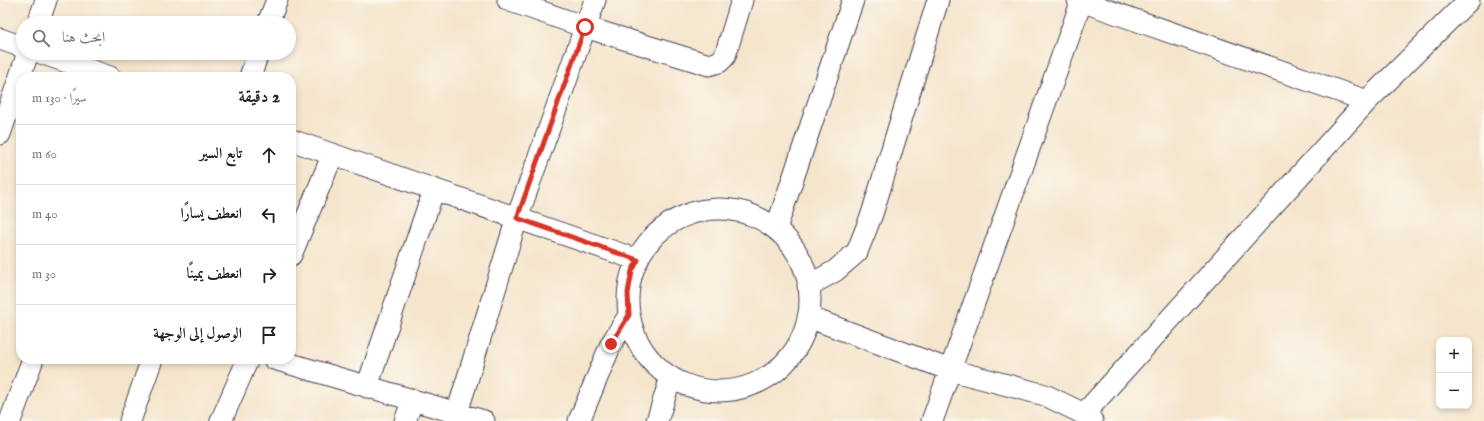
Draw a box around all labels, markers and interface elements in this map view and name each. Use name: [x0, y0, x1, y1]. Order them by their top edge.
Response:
search box: [16, 16, 296, 60]
route start: [576, 18, 594, 36]
icon: search: [30, 27, 52, 49]
text: ابحث هنا: [62, 28, 105, 47]
text: 2 دقيقة: [239, 87, 280, 108]
text: سيرًا · 130 m: [32, 90, 87, 107]
text: تابع السير: [200, 144, 242, 163]
icon: ahead: [258, 144, 280, 166]
text: 60 m: [32, 146, 57, 163]
text: انعطف يسارًا: [180, 204, 242, 223]
icon: left: [258, 204, 280, 226]
text: 40 m: [32, 206, 58, 223]
text: انعطف يمينًا: [186, 264, 242, 283]
icon: right: [258, 264, 280, 286]
text: 30 m: [32, 266, 56, 283]
text: الوصول إلى الوجهة: [153, 324, 242, 343]
icon: arrive: [258, 324, 280, 346]
route end: [602, 335, 620, 353]
map controls: [1436, 337, 1472, 409]
button: +: [1436, 337, 1472, 373]
button: −: [1436, 373, 1472, 409]

